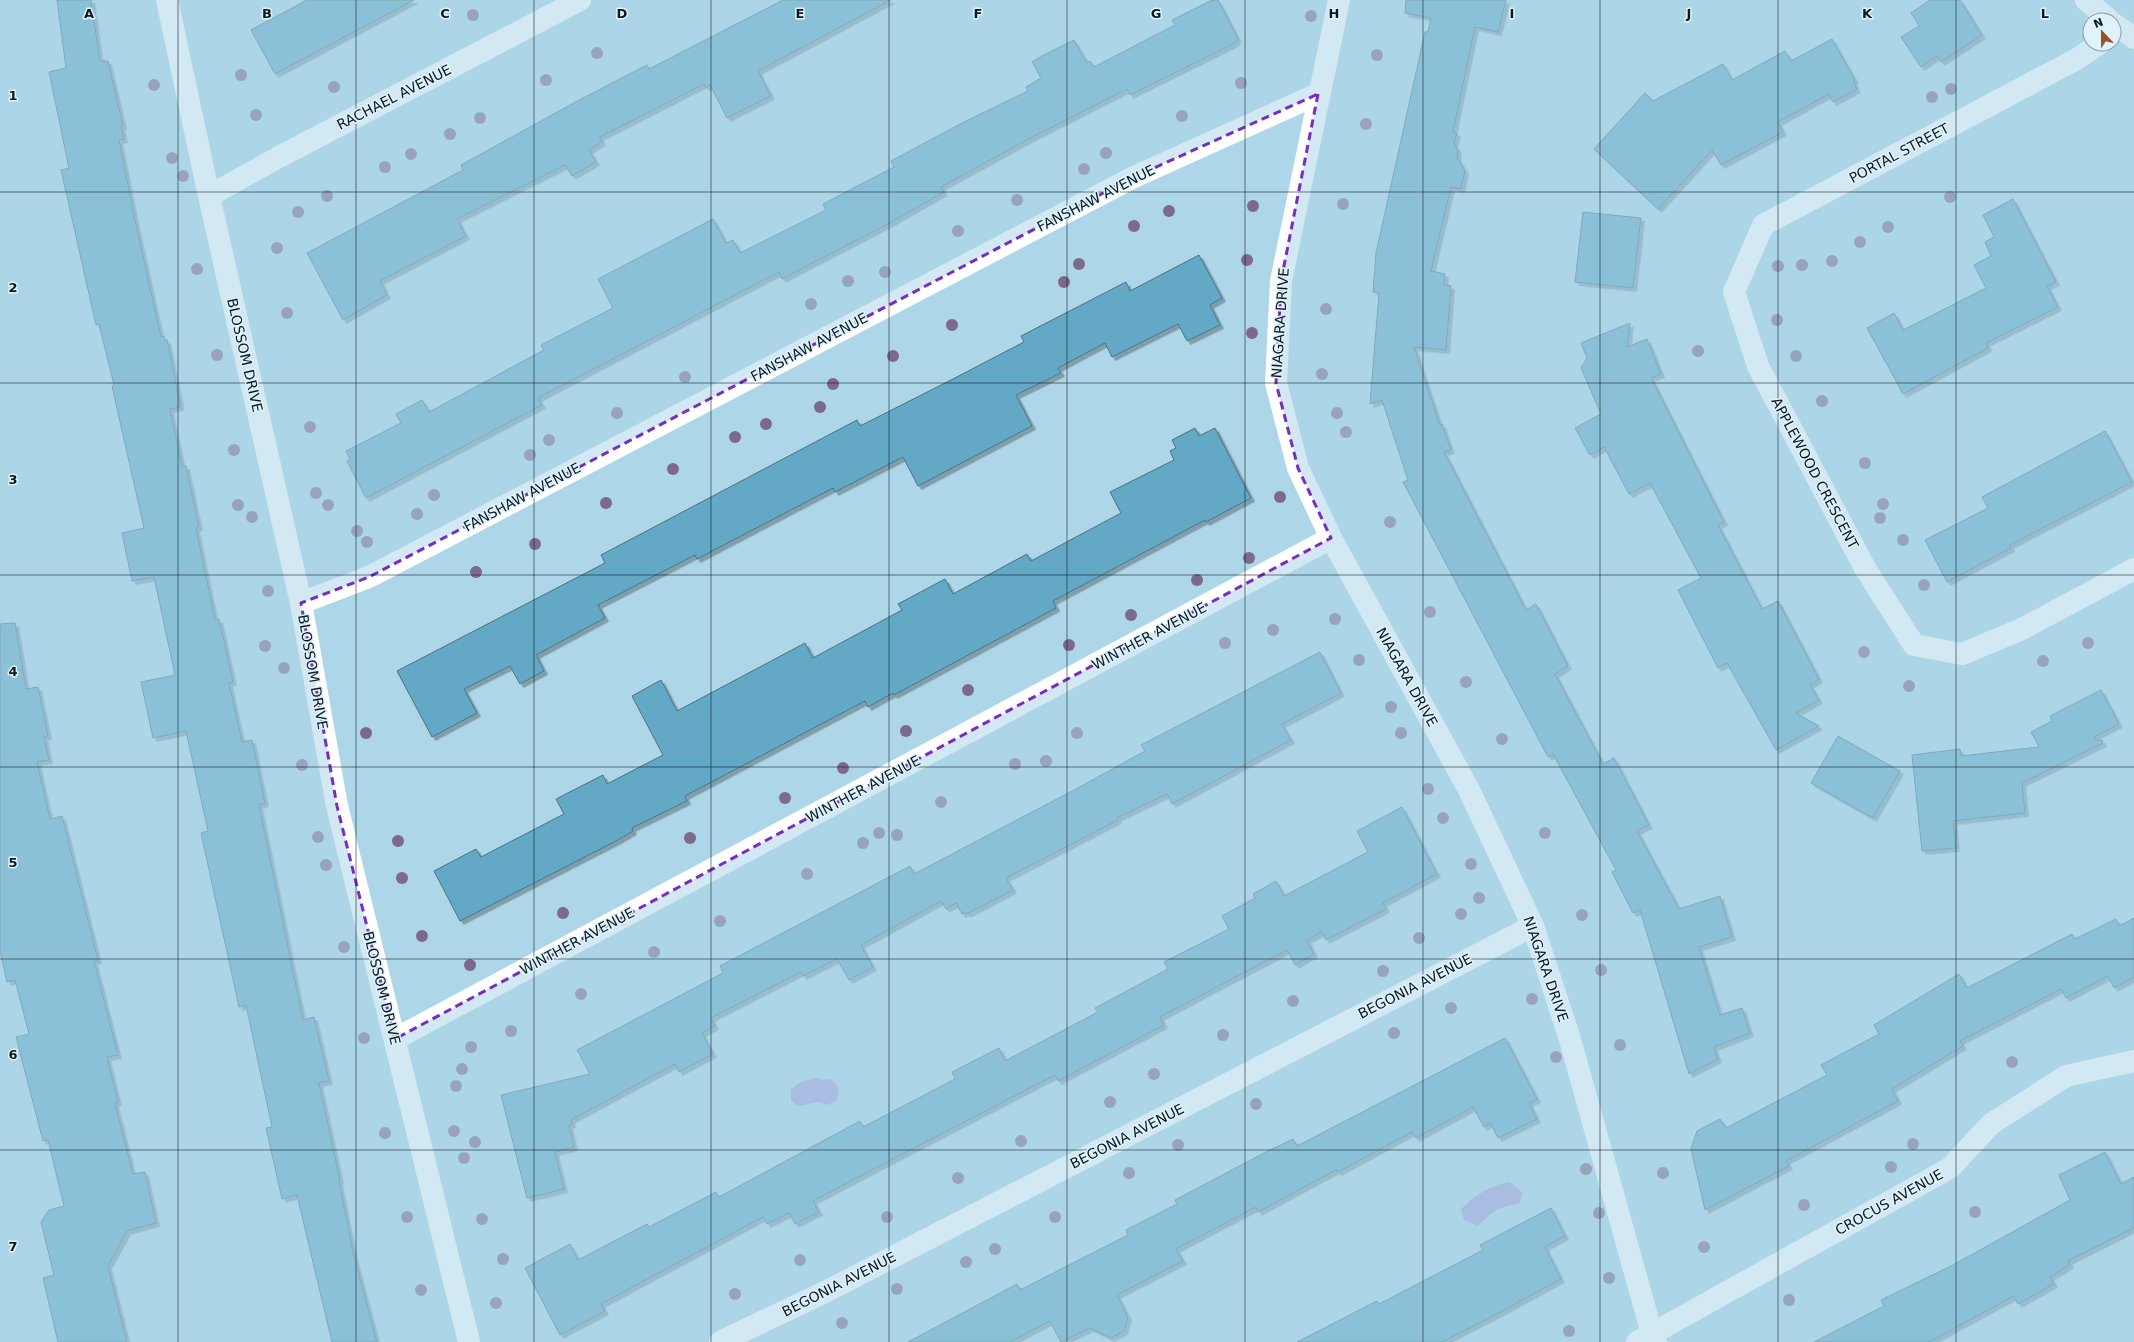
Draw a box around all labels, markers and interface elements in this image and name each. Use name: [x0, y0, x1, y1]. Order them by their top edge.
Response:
text: A: [84, 6, 94, 21]
text: B: [262, 6, 272, 21]
text: C: [440, 6, 450, 21]
text: D: [617, 6, 628, 21]
text: E: [796, 6, 804, 21]
text: F: [974, 6, 982, 21]
text: G: [1151, 6, 1161, 21]
text: H: [1329, 6, 1339, 21]
text: I: [1510, 6, 1514, 21]
text: J: [1686, 6, 1691, 21]
text: K: [1862, 6, 1873, 21]
text: L: [2041, 6, 2049, 21]
north arrow: [2082, 12, 2122, 52]
text: N: [2092, 15, 2105, 31]
street label: RACHAEL AVENUE: [334, 61, 454, 133]
text: 1: [8, 88, 18, 103]
street label: PORTAL STREET: [1846, 120, 1952, 186]
street label: FANSHAW AVENUE: [1034, 161, 1158, 235]
street label: NIAGARA DRIVE: [1268, 267, 1292, 379]
text: 2: [8, 280, 18, 295]
street label: BLOSSOM DRIVE: [224, 297, 266, 413]
street label: FANSHAW AVENUE: [748, 309, 870, 385]
street label: APPLEWOOD CRESCENT: [1768, 395, 1862, 552]
street label: FANSHAW AVENUE: [461, 459, 583, 535]
text: 3: [8, 472, 18, 487]
street label: WINTHER AVENUE: [1089, 599, 1209, 673]
street label: BLOSSOM DRIVE: [295, 613, 331, 731]
street label: NIAGARA DRIVE: [1373, 625, 1441, 729]
text: 4: [8, 664, 18, 679]
street label: WINTHER AVENUE: [803, 752, 923, 826]
text: 5: [8, 855, 18, 870]
street label: WINTHER AVENUE: [517, 904, 637, 978]
street label: NIAGARA DRIVE: [1520, 914, 1572, 1024]
street label: BLOSSOM DRIVE: [360, 930, 404, 1046]
street label: BEGONIA AVENUE: [1355, 950, 1475, 1022]
text: 6: [8, 1047, 18, 1062]
street label: BEGONIA AVENUE: [1067, 1100, 1187, 1172]
street label: CROCUS AVENUE: [1832, 1166, 1946, 1238]
text: 7: [8, 1239, 18, 1254]
street label: BEGONIA AVENUE: [779, 1248, 899, 1320]

